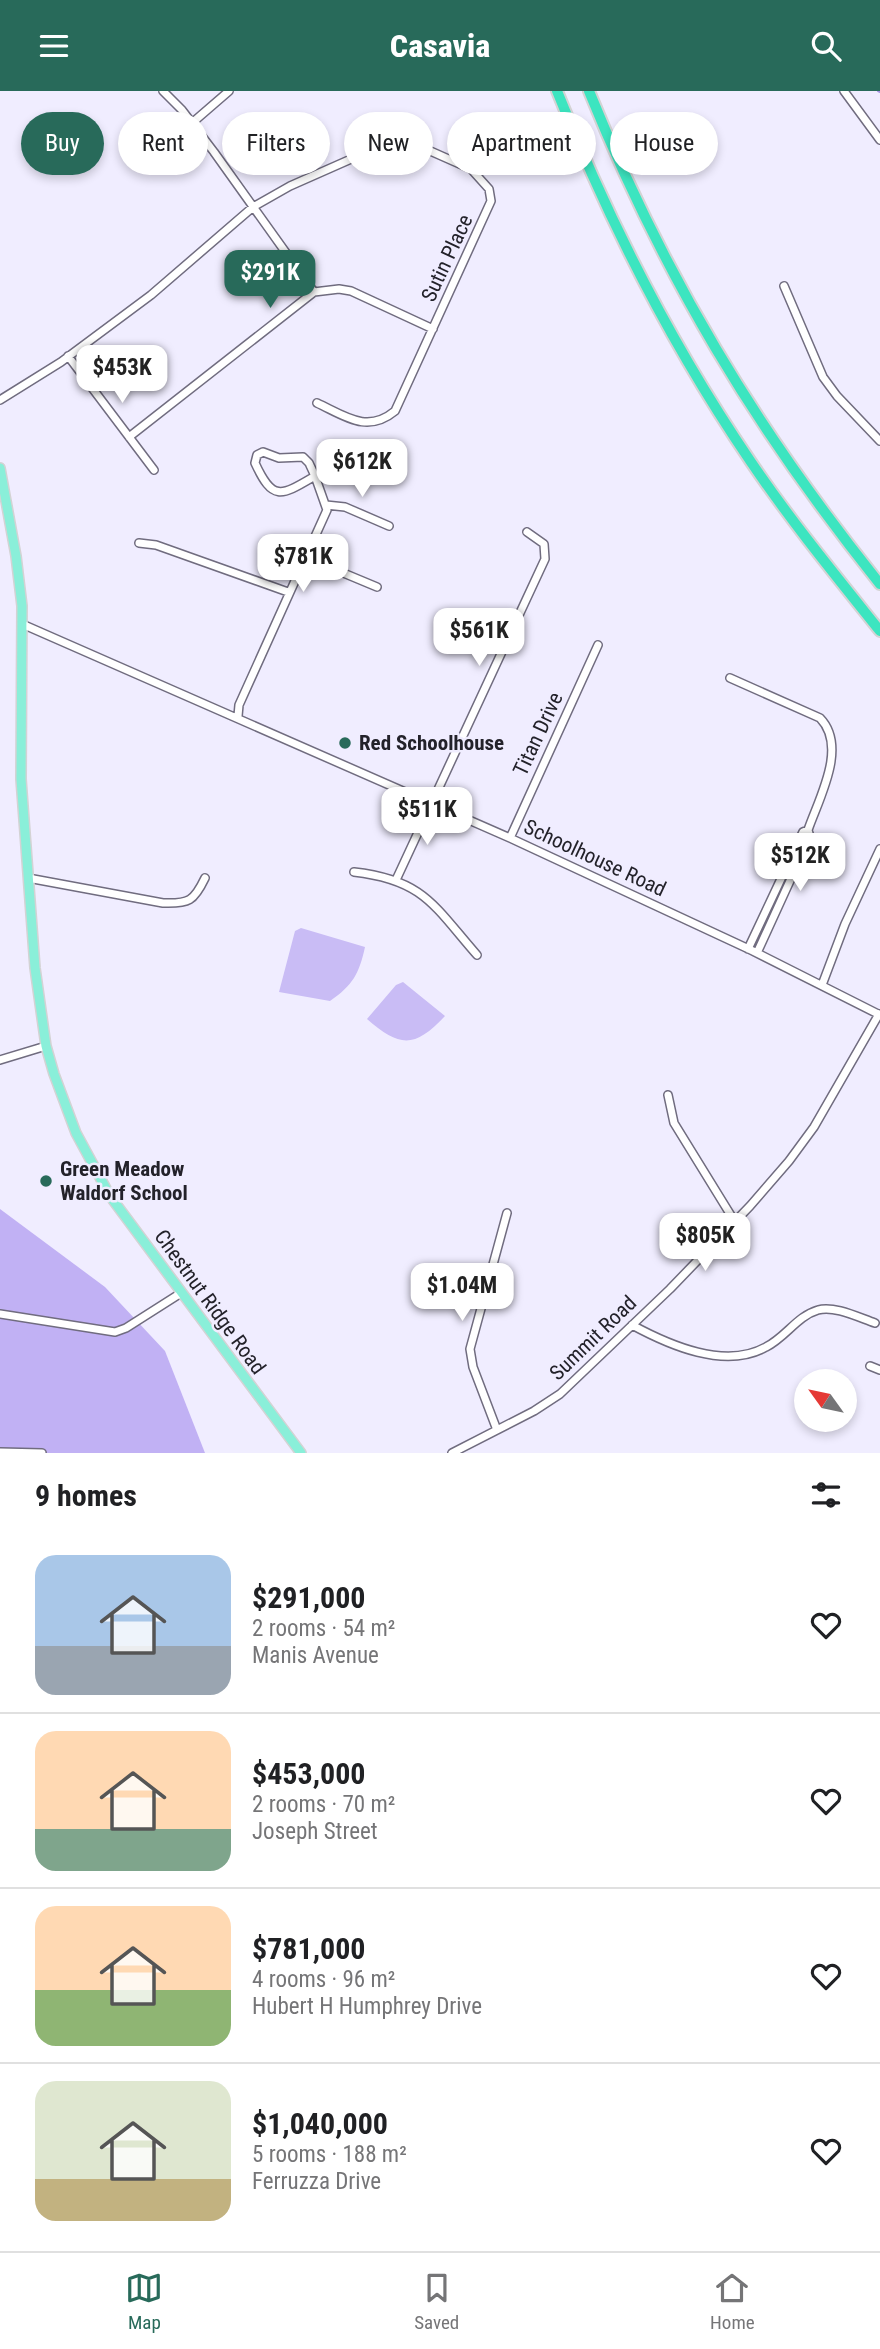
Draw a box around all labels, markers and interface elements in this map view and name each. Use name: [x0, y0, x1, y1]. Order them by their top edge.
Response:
icon: menu: [35, 27, 73, 65]
text: Casavia: [390, 27, 490, 65]
icon: search: [807, 27, 845, 65]
chip: Buy: [21, 112, 104, 175]
chip: Rent: [118, 112, 208, 175]
chip: Filters: [222, 112, 330, 175]
chip: New: [344, 112, 433, 175]
chip: Apartment: [447, 112, 596, 175]
chip: House: [610, 112, 718, 175]
street label: Sutin Place: [416, 211, 478, 305]
pin: $291K: [221, 251, 319, 310]
text: $291K: [240, 259, 300, 286]
pin: $453K: [73, 345, 171, 405]
text: $453K: [92, 354, 152, 381]
pin: $612K: [313, 439, 411, 499]
text: $612K: [332, 448, 392, 475]
pin: $781K: [254, 535, 352, 594]
text: $781K: [273, 543, 333, 570]
pin: $561K: [430, 609, 528, 668]
text: $561K: [449, 617, 509, 644]
street label: Titan Drive: [508, 689, 568, 779]
place label: Red Schoolhouse: [359, 731, 504, 755]
marker: Red Schoolhouse: [337, 735, 353, 751]
pin: $511K: [378, 787, 476, 847]
text: $511K: [397, 796, 457, 823]
street label: Schoolhouse Road: [520, 815, 670, 901]
pin: $512K: [751, 833, 849, 893]
text: $512K: [770, 842, 830, 869]
place label: Green Meadow Waldorf School: [60, 1157, 188, 1205]
marker: Green Meadow Waldorf School: [38, 1173, 54, 1189]
pin: $805K: [656, 1213, 754, 1273]
text: $805K: [675, 1222, 735, 1249]
street label: Chestnut Ridge Road: [150, 1225, 270, 1379]
pin: $1.04M: [405, 1263, 519, 1323]
text: $1.04M: [427, 1272, 497, 1299]
street label: Summit Road: [545, 1291, 641, 1385]
north arrow: [794, 1369, 858, 1431]
map controls: [794, 1369, 857, 1432]
icon: filters: [807, 1476, 845, 1514]
text: 9 homes: [35, 1478, 137, 1513]
text: $291,000: [252, 1580, 365, 1615]
icon: home: [91, 1583, 175, 1667]
icon: heart: [807, 1606, 845, 1644]
text: 2 rooms · 54 m²: [252, 1615, 395, 1642]
text: Manis Avenue: [252, 1642, 379, 1669]
text: $453,000: [252, 1756, 365, 1791]
icon: home: [91, 1759, 175, 1843]
icon: heart: [807, 1782, 845, 1820]
text: 2 rooms · 70 m²: [252, 1791, 395, 1818]
text: Joseph Street: [252, 1818, 378, 1845]
text: $781,000: [252, 1931, 365, 1966]
icon: home: [91, 1934, 175, 2018]
icon: heart: [807, 1957, 845, 1995]
text: 4 rooms · 96 m²: [252, 1966, 395, 1993]
text: Hubert H Humphrey Drive: [252, 1993, 482, 2020]
text: $1,040,000: [252, 2106, 388, 2141]
icon: home: [91, 2109, 175, 2193]
icon: heart: [807, 2132, 845, 2170]
text: 5 rooms · 188 m²: [252, 2141, 407, 2168]
text: Ferruzza Drive: [252, 2168, 381, 2195]
tab: Map: [125, 2269, 163, 2334]
tab: Saved: [414, 2269, 459, 2334]
tab: Home: [710, 2269, 755, 2334]

